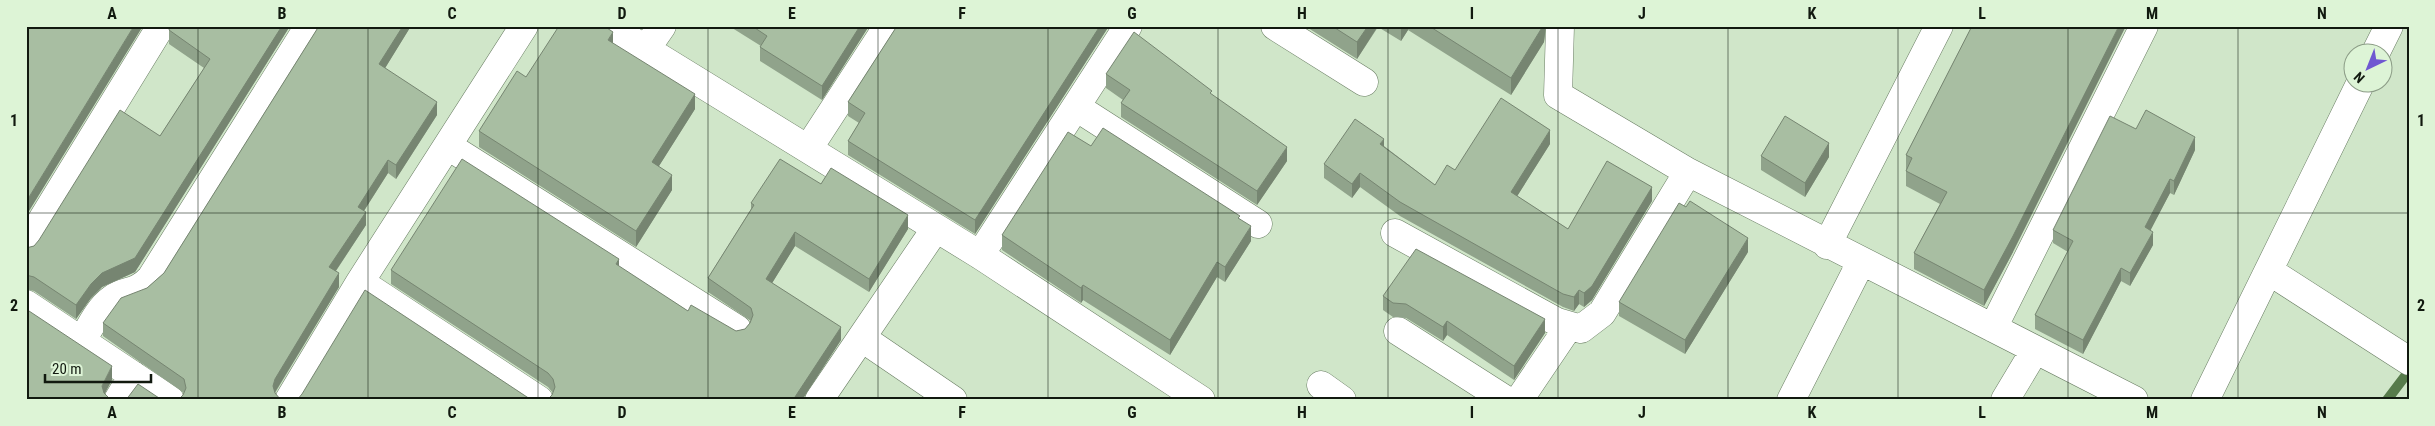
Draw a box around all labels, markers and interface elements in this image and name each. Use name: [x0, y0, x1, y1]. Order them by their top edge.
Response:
text: A: [107, 4, 117, 23]
text: B: [278, 4, 287, 23]
text: C: [447, 4, 457, 23]
text: D: [617, 4, 627, 23]
text: E: [788, 4, 796, 23]
text: F: [958, 4, 966, 23]
text: G: [1127, 4, 1137, 23]
text: H: [1297, 4, 1307, 23]
text: I: [1470, 4, 1474, 23]
text: J: [1638, 4, 1646, 23]
text: K: [1808, 4, 1817, 23]
text: L: [1978, 4, 1986, 23]
text: M: [2146, 4, 2158, 23]
text: N: [2317, 4, 2327, 23]
north arrow: [2342, 42, 2392, 92]
text: N: [2351, 69, 2368, 86]
text: 1: [10, 111, 18, 130]
text: 1: [2417, 111, 2425, 130]
text: 2: [10, 296, 18, 315]
text: 2: [2417, 296, 2425, 315]
scale bar: [45, 351, 151, 383]
text: 20 m: [52, 360, 82, 378]
text: A: [107, 403, 117, 422]
text: B: [278, 403, 287, 422]
text: C: [447, 403, 457, 422]
text: D: [617, 403, 627, 422]
text: E: [788, 403, 796, 422]
text: F: [958, 403, 966, 422]
text: G: [1127, 403, 1137, 422]
text: H: [1297, 403, 1307, 422]
text: I: [1470, 403, 1474, 422]
text: J: [1638, 403, 1646, 422]
text: K: [1808, 403, 1817, 422]
text: L: [1978, 403, 1986, 422]
text: M: [2146, 403, 2158, 422]
text: N: [2317, 403, 2327, 422]

